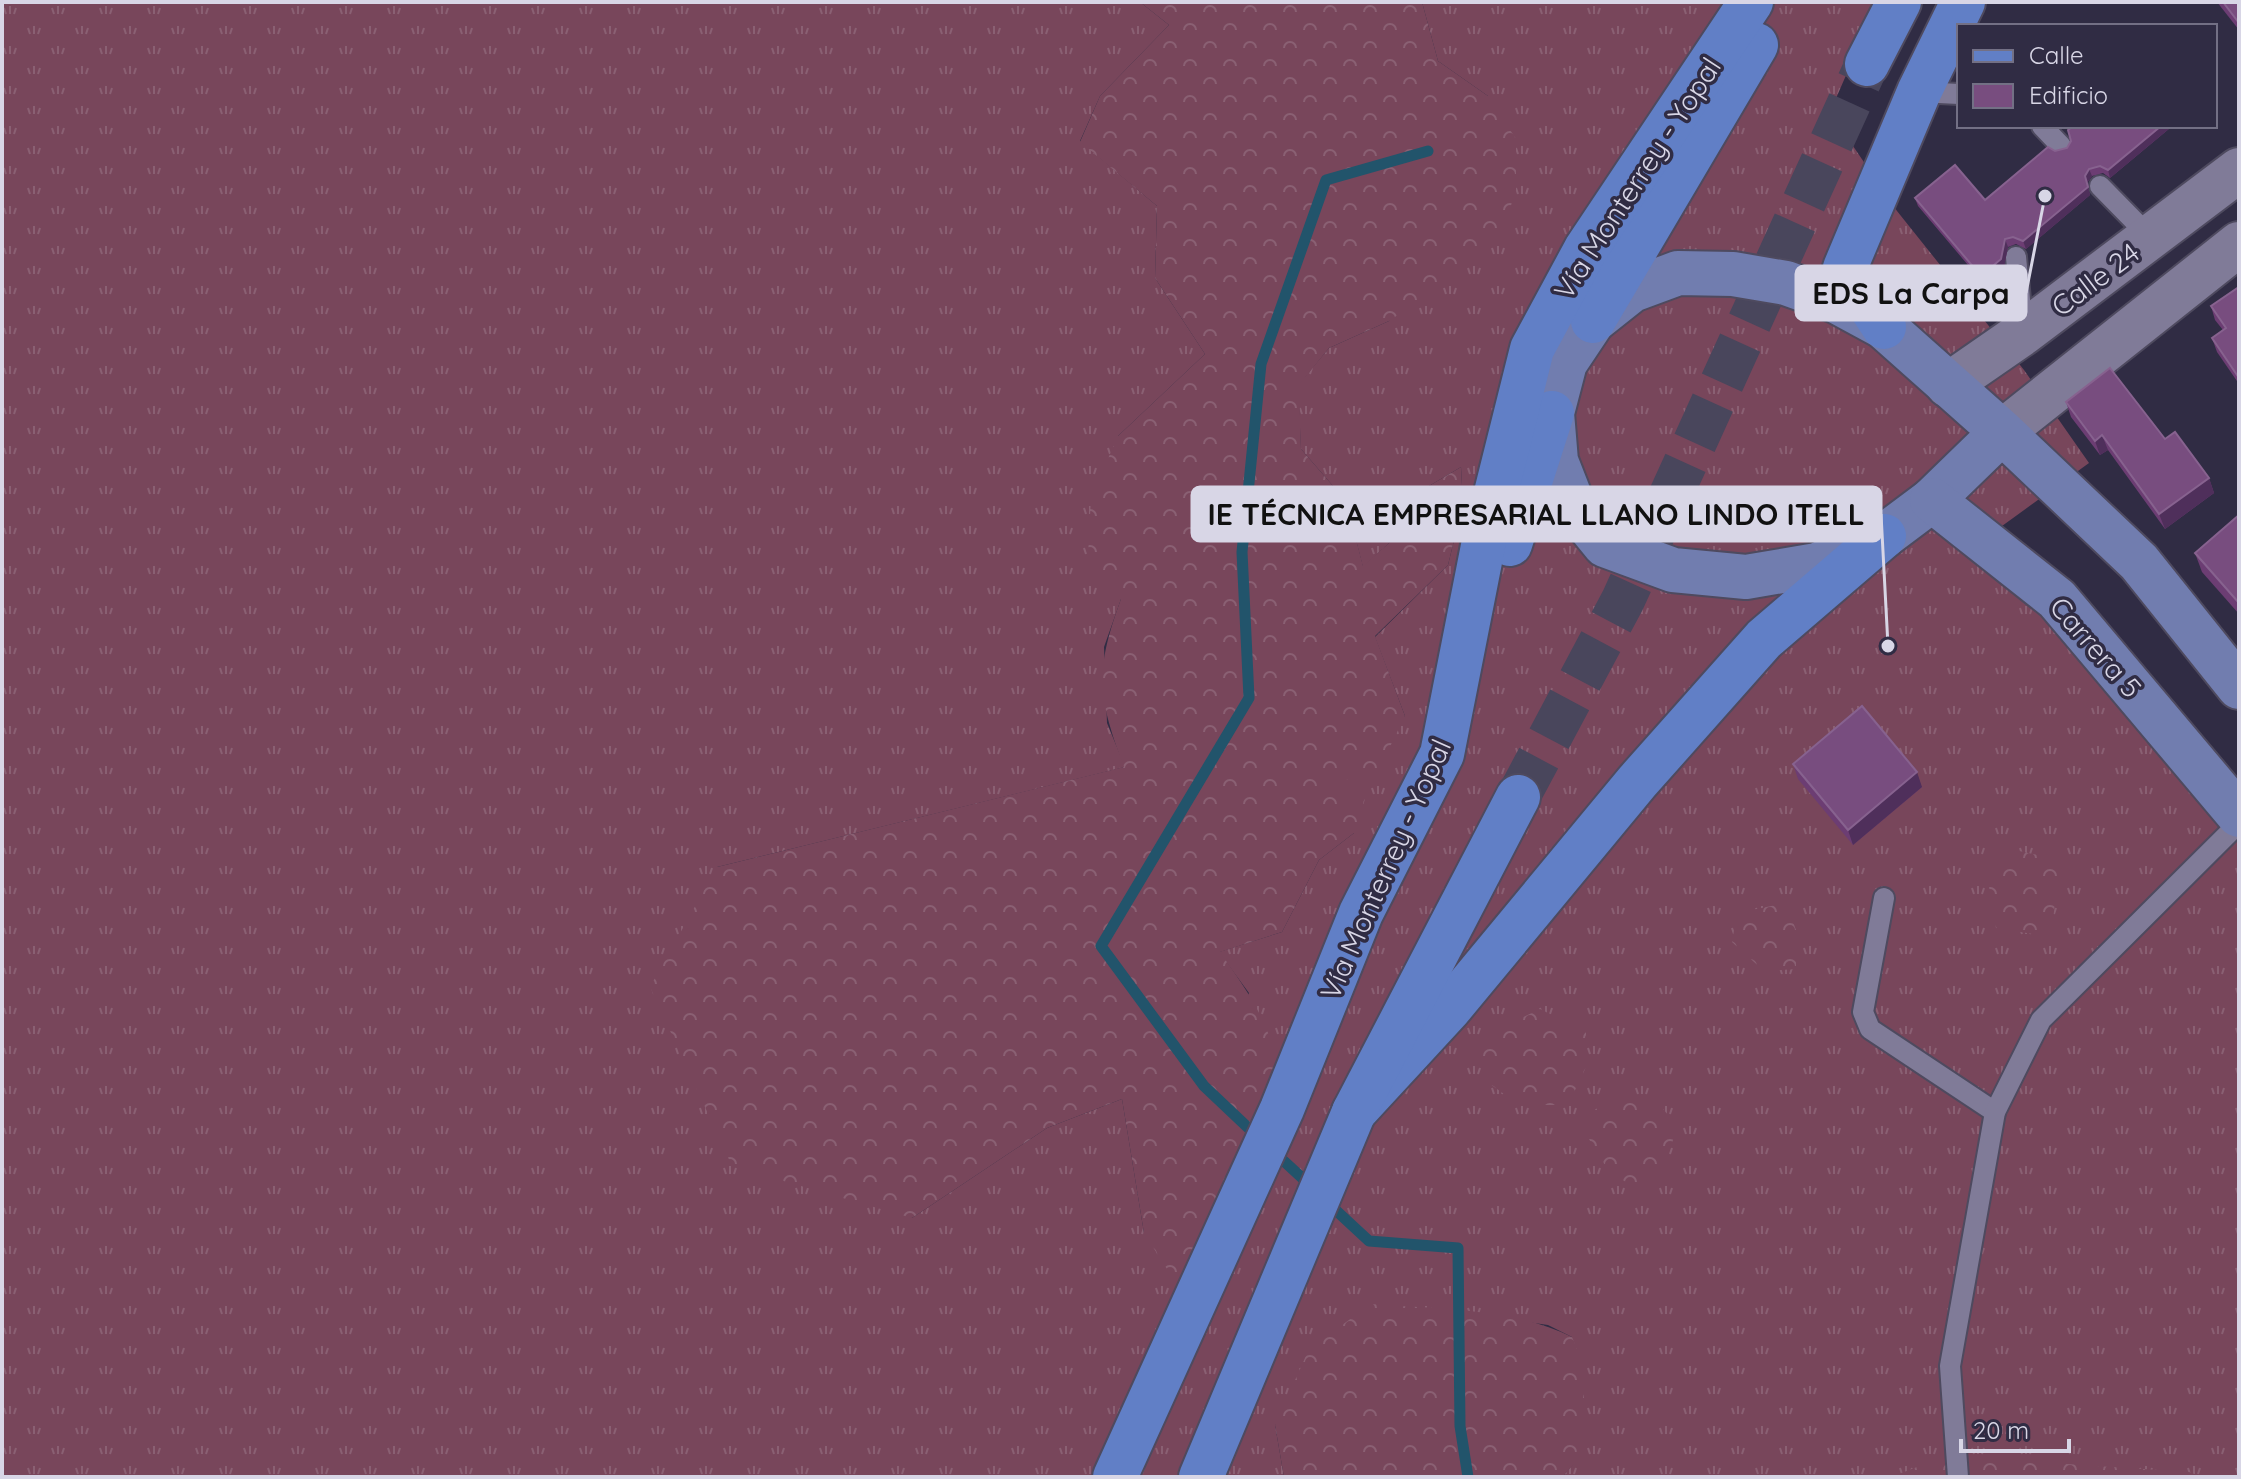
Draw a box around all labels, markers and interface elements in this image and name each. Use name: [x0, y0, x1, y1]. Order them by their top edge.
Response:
legend: [1957, 24, 2217, 128]
text: Calle: [2029, 40, 2084, 70]
street label: Vía Monterrey - Yopal: [1546, 51, 1728, 305]
text: Edificio: [2029, 80, 2108, 110]
street label: Calle 24: [2044, 235, 2146, 323]
callout: EDS La Carpa: [1796, 266, 2026, 320]
text: EDS La Carpa: [1812, 274, 2010, 312]
callout: IE TÉCNICA EMPRESARIAL LLANO LINDO ITELL: [1192, 487, 1881, 541]
text: IE TÉCNICA EMPRESARIAL LLANO LINDO ITELL: [1208, 495, 1865, 533]
street label: Carrera 5: [2043, 589, 2149, 705]
street label: Vía Monterrey - Yopal: [1312, 733, 1458, 1005]
scale bar: [1961, 1403, 2069, 1453]
text: 20 m: [1973, 1415, 2029, 1445]

